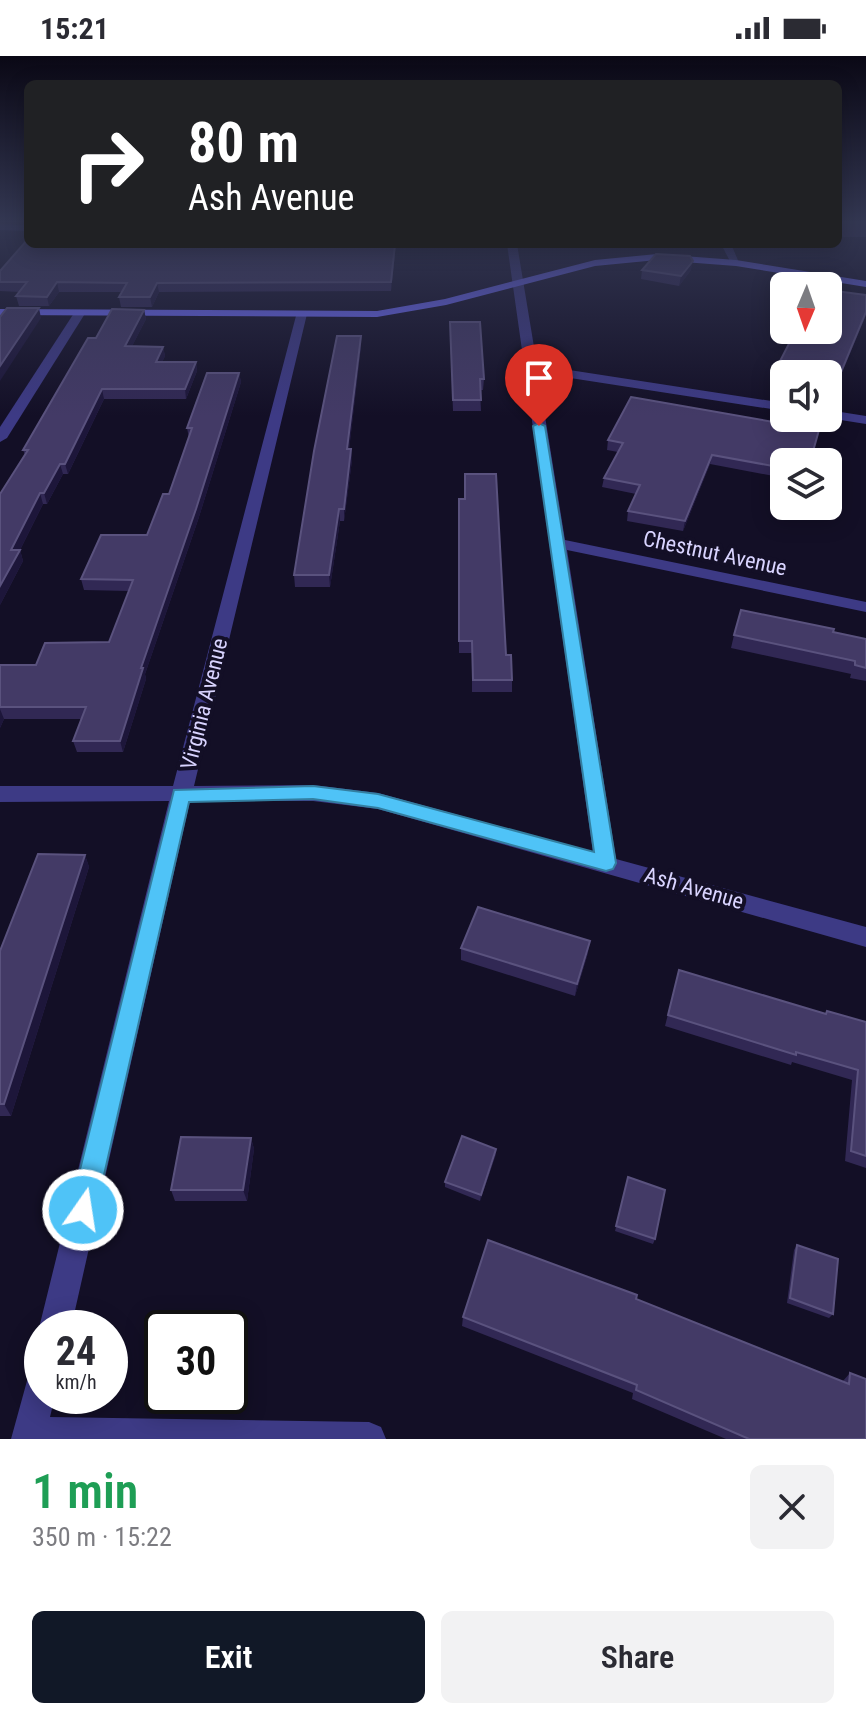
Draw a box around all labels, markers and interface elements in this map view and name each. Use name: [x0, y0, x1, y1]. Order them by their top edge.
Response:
text: 15:21: [40, 11, 109, 46]
text: 80 m: [188, 110, 299, 176]
icon: right: [56, 112, 160, 216]
text: Ash Avenue: [188, 177, 354, 219]
north arrow: [770, 272, 842, 344]
map controls: [770, 272, 842, 520]
pin: [505, 344, 573, 426]
icon: arrive: [517, 356, 561, 400]
button: sound: [770, 360, 842, 432]
button: layers: [770, 448, 842, 520]
street label: Chestnut Avenue: [641, 526, 789, 580]
street label: Virginia Avenue: [176, 636, 232, 772]
street label: Ash Avenue: [642, 862, 746, 914]
position arrow: [41, 1168, 125, 1252]
speed limit sign: 30: [144, 1310, 248, 1414]
text: 24: [56, 1328, 96, 1375]
text: km/h: [55, 1370, 97, 1394]
text: 1 min: [32, 1463, 138, 1520]
button: close: [750, 1465, 834, 1549]
text: 350 m · 15:22: [32, 1522, 172, 1552]
button: Exit: [32, 1611, 425, 1703]
button: Share: [441, 1611, 834, 1703]

